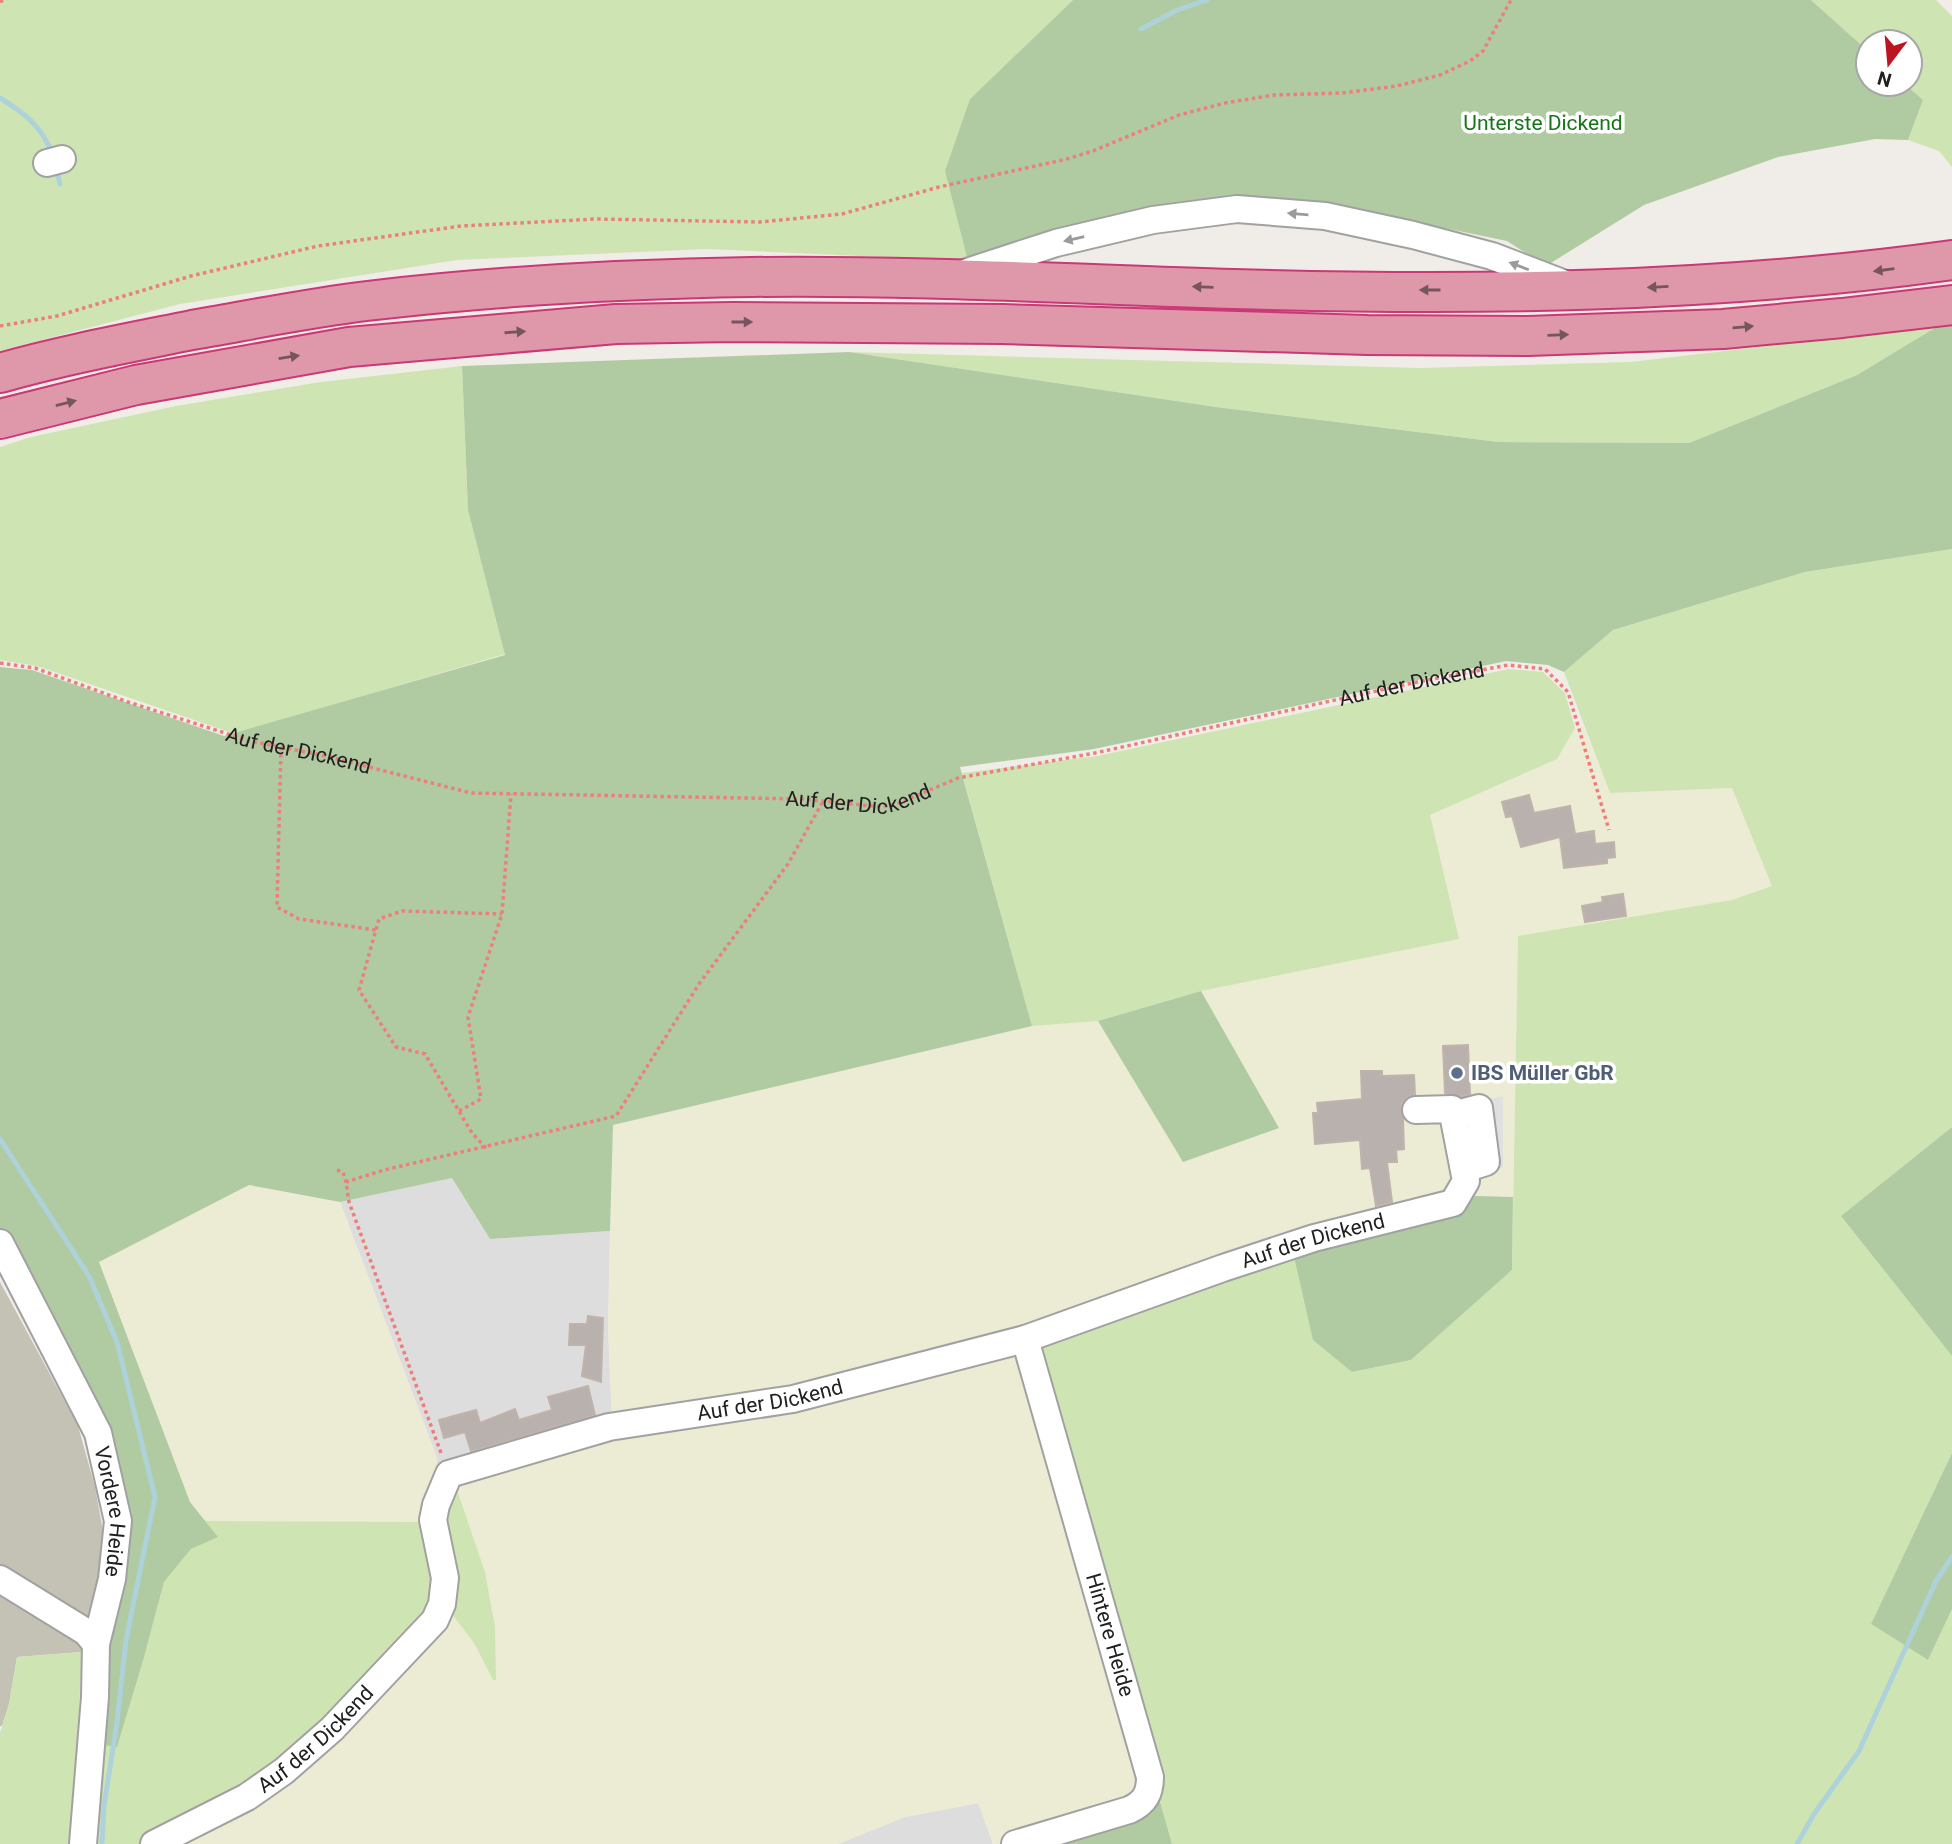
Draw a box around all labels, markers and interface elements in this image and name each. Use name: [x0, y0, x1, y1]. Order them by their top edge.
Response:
north arrow: [1854, 28, 1924, 98]
text: N: [1875, 66, 1894, 92]
park label: Unterste Dickend: [1463, 111, 1623, 135]
one-way arrow: [1287, 208, 1309, 219]
one-way arrow: [1063, 233, 1085, 244]
one-way arrow: [1509, 261, 1530, 272]
one-way arrow: [1873, 264, 1895, 275]
one-way arrow: [1192, 282, 1214, 293]
one-way arrow: [1646, 282, 1668, 293]
one-way arrow: [1419, 284, 1441, 296]
one-way arrow: [731, 316, 753, 328]
one-way arrow: [1732, 321, 1754, 332]
one-way arrow: [504, 326, 526, 337]
one-way arrow: [1547, 329, 1569, 340]
one-way arrow: [278, 351, 300, 362]
one-way arrow: [56, 397, 77, 407]
street label: Auf der Dickend: [1337, 658, 1486, 711]
street label: Auf der Dickend: [223, 722, 374, 779]
street label: Auf der Dickend: [785, 779, 935, 819]
place label: IBS Müller GbR: [1471, 1061, 1614, 1085]
marker: IBS Müller GbR: [1449, 1065, 1465, 1081]
street label: Auf der Dickend: [1238, 1209, 1387, 1273]
street label: Auf der Dickend: [695, 1375, 846, 1425]
street label: Vordere Heide: [89, 1444, 130, 1578]
street label: Hintere Heide: [1081, 1571, 1139, 1699]
street label: Auf der Dickend: [253, 1681, 378, 1798]

